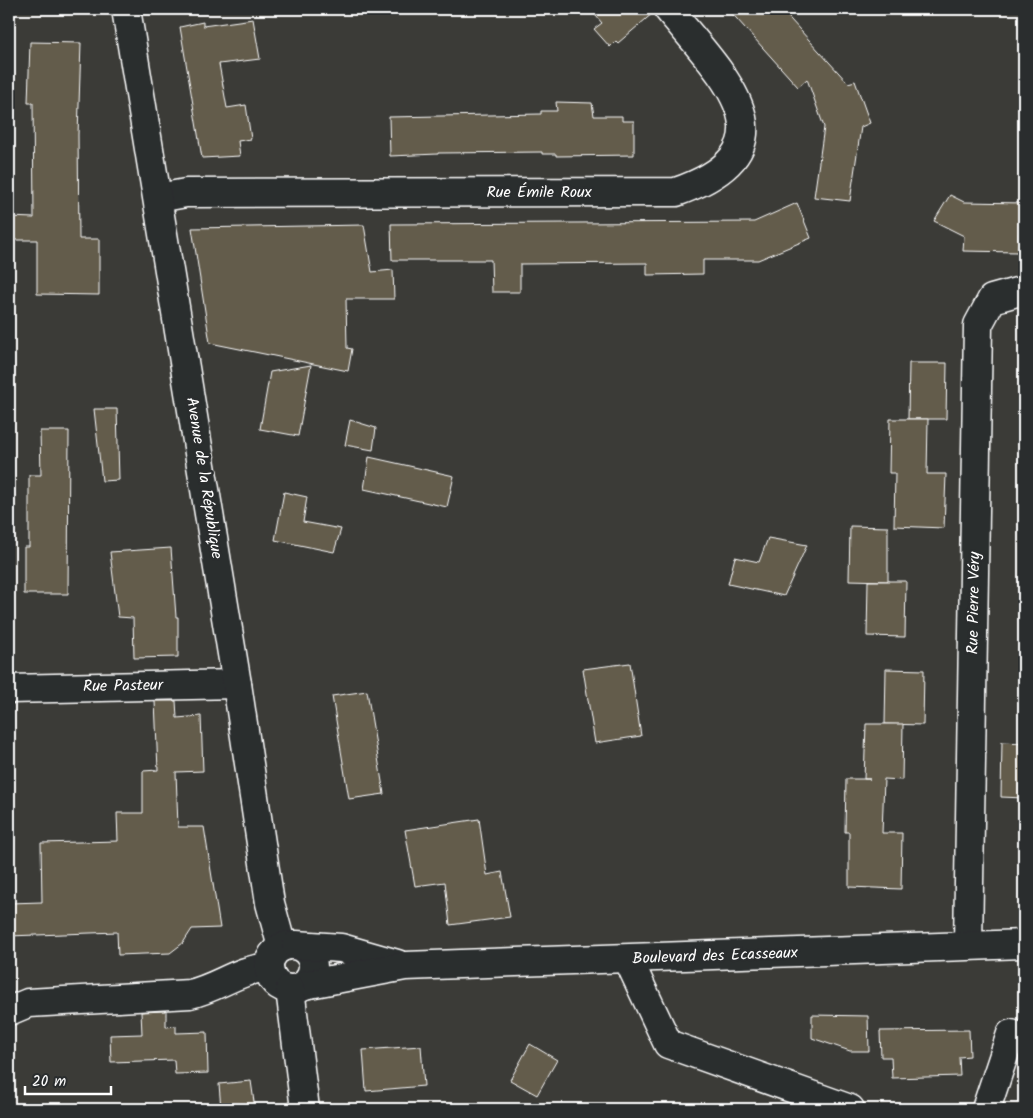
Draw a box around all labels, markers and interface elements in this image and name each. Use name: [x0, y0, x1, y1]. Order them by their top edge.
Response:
street label: Rue Émile Roux: [486, 180, 593, 205]
street label: Avenue de la République: [179, 395, 229, 561]
street label: Rue Pierre Véry: [961, 551, 987, 655]
street label: Rue Pasteur: [83, 673, 165, 699]
street label: Boulevard des Ecasseaux: [632, 941, 799, 971]
scale bar: [25, 1063, 111, 1095]
text: 20 m: [32, 1070, 66, 1094]

